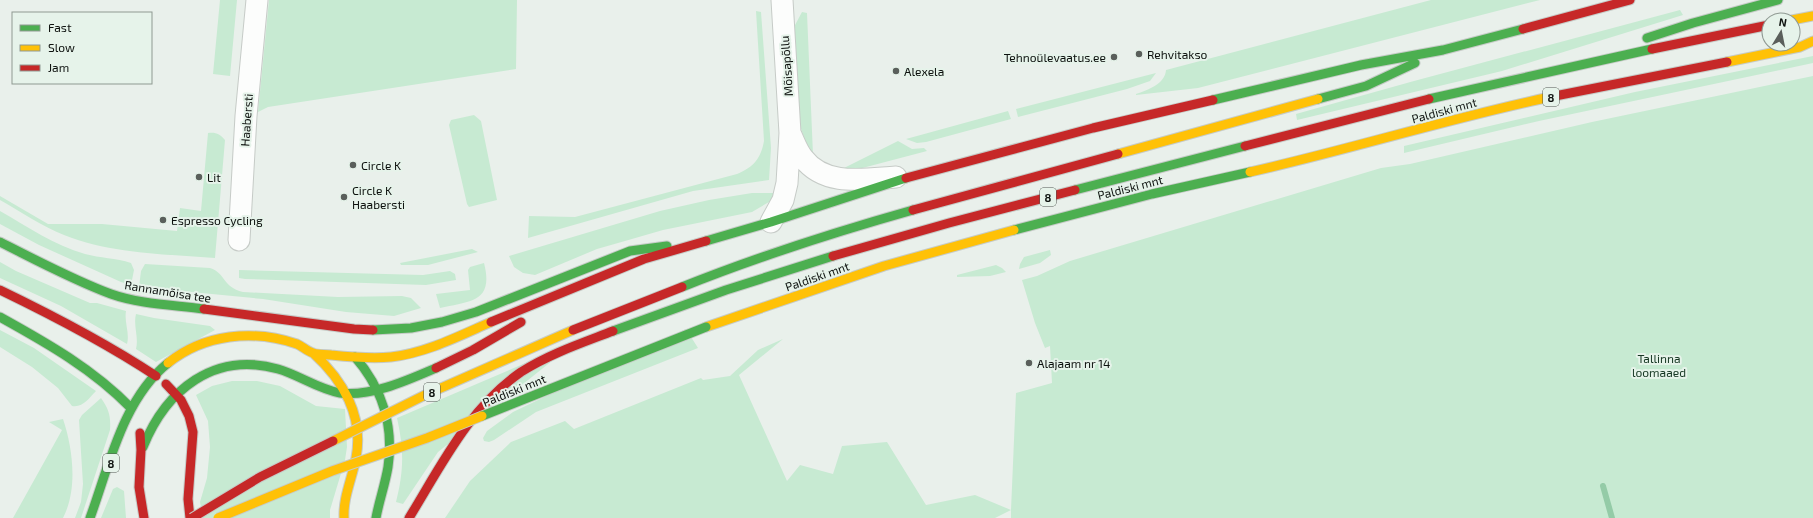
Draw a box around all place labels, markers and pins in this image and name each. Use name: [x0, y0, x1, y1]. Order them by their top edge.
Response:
place label: Rehvitakso: [1147, 47, 1207, 61]
marker: Rehvitakso: [1134, 49, 1144, 59]
place label: Tehnoülevaatus.ee: [1004, 50, 1106, 64]
marker: Tehnoülevaatus.ee: [1109, 52, 1119, 62]
place label: Alexela: [904, 64, 944, 78]
marker: Alexela: [891, 66, 901, 76]
place label: Circle K: [361, 158, 401, 172]
marker: Circle K: [348, 160, 358, 170]
place label: Lit: [207, 170, 221, 184]
marker: Lit: [194, 172, 204, 182]
place label: Circle K Haabersti: [352, 183, 405, 211]
marker: Circle K Haabersti: [339, 192, 349, 202]
place label: Espresso Cycling: [171, 213, 263, 227]
marker: Espresso Cycling: [158, 215, 168, 225]
place label: Alajaam nr 14: [1037, 356, 1110, 371]
marker: Alajaam nr 14: [1024, 358, 1034, 368]

